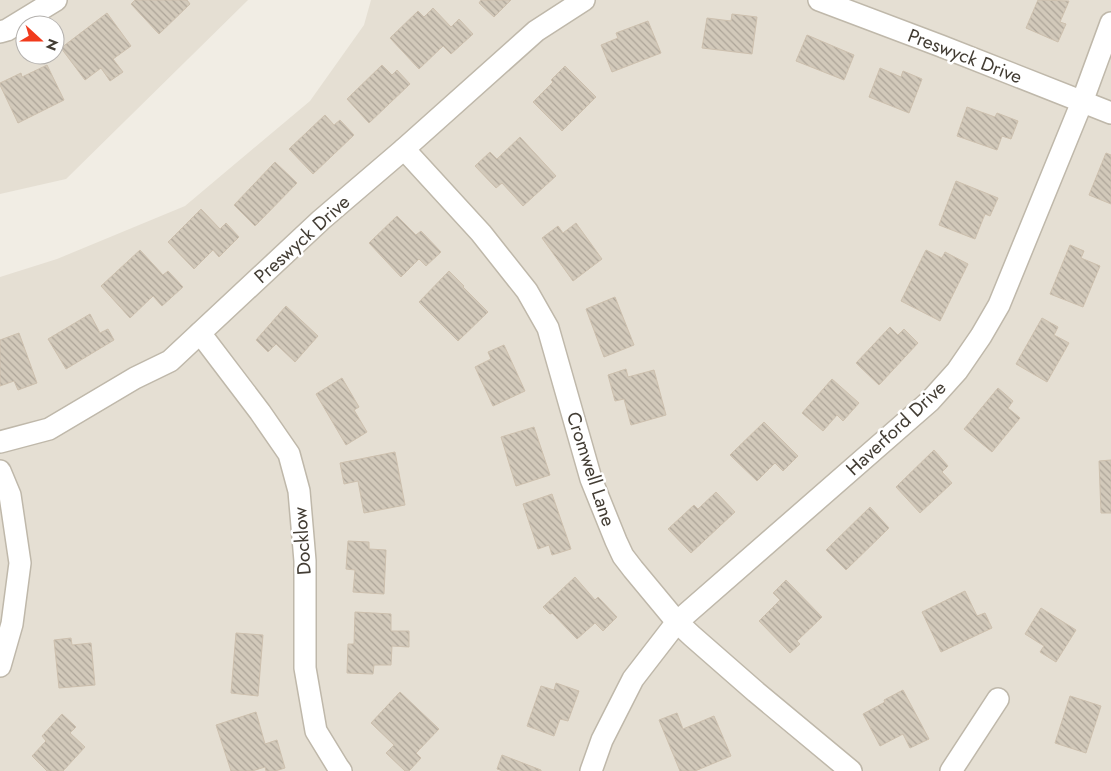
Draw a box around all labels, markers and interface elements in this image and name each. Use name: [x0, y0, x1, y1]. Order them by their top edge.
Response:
north arrow: [15, 15, 65, 65]
street label: Preswyck Drive: [904, 22, 1026, 90]
text: N: [41, 36, 63, 53]
street label: Preswyck Drive: [248, 188, 356, 289]
street label: Haverford Drive: [840, 374, 952, 482]
street label: Cromwell Lane: [560, 408, 622, 530]
street label: Docklow: [286, 506, 318, 576]

